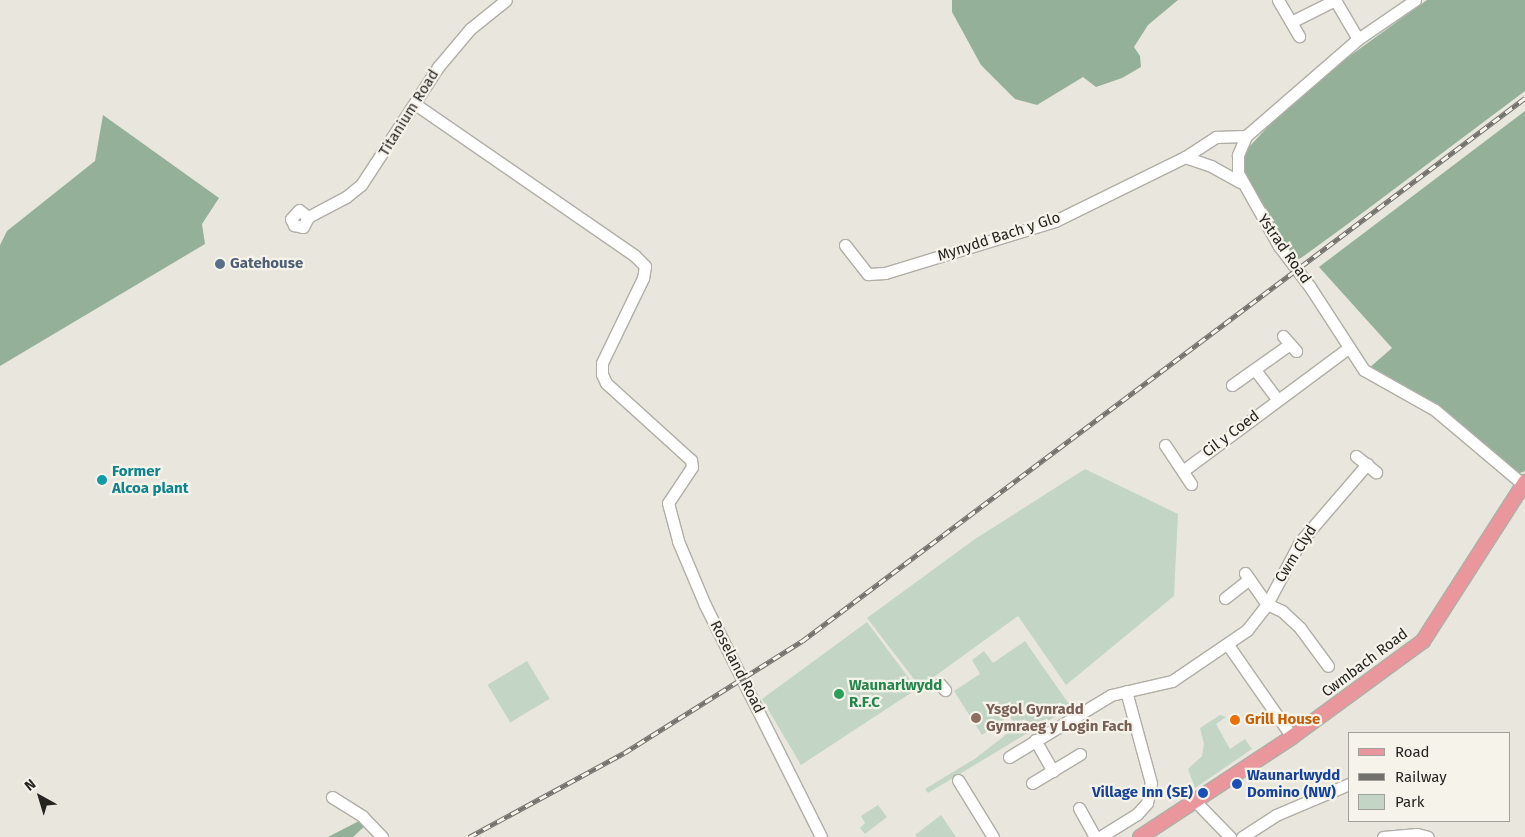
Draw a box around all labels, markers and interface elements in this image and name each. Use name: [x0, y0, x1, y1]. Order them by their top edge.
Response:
street label: Titanium Road: [375, 66, 443, 160]
street label: Mynydd Bach y Glo: [935, 209, 1063, 265]
street label: Ystrad Road: [1253, 211, 1315, 287]
place label: Gatehouse: [230, 255, 303, 273]
marker: Gatehouse: [214, 258, 226, 270]
street label: Cil y Coed: [1199, 407, 1263, 461]
place label: Former Alcoa plant: [112, 462, 188, 497]
marker: Former Alcoa plant: [96, 474, 108, 486]
street label: Cwm Clyd: [1271, 522, 1321, 586]
street label: Roseland Road: [706, 618, 768, 716]
street label: Cwmbach Road: [1318, 625, 1412, 701]
place label: Waunarlwydd R.F.C: [849, 676, 942, 711]
marker: Waunarlwydd R.F.C: [833, 688, 845, 700]
place label: Ysgol Gynradd Gymraeg y Login Fach: [986, 700, 1133, 735]
place label: Grill House: [1245, 711, 1320, 729]
marker: Ysgol Gynradd Gymraeg y Login Fach: [970, 712, 982, 724]
marker: Grill House: [1229, 714, 1241, 726]
legend: [1348, 732, 1510, 822]
text: Road: [1395, 743, 1430, 761]
place label: Waunarlwydd Domino (NW): [1247, 766, 1340, 801]
text: Railway: [1395, 768, 1447, 786]
north arrow: [15, 772, 65, 822]
text: N: [21, 775, 39, 794]
marker: Waunarlwydd Domino (NW): [1231, 778, 1243, 790]
place label: Village Inn (SE): [1092, 784, 1193, 802]
marker: Village Inn (SE): [1197, 787, 1209, 799]
text: Park: [1395, 793, 1425, 811]

